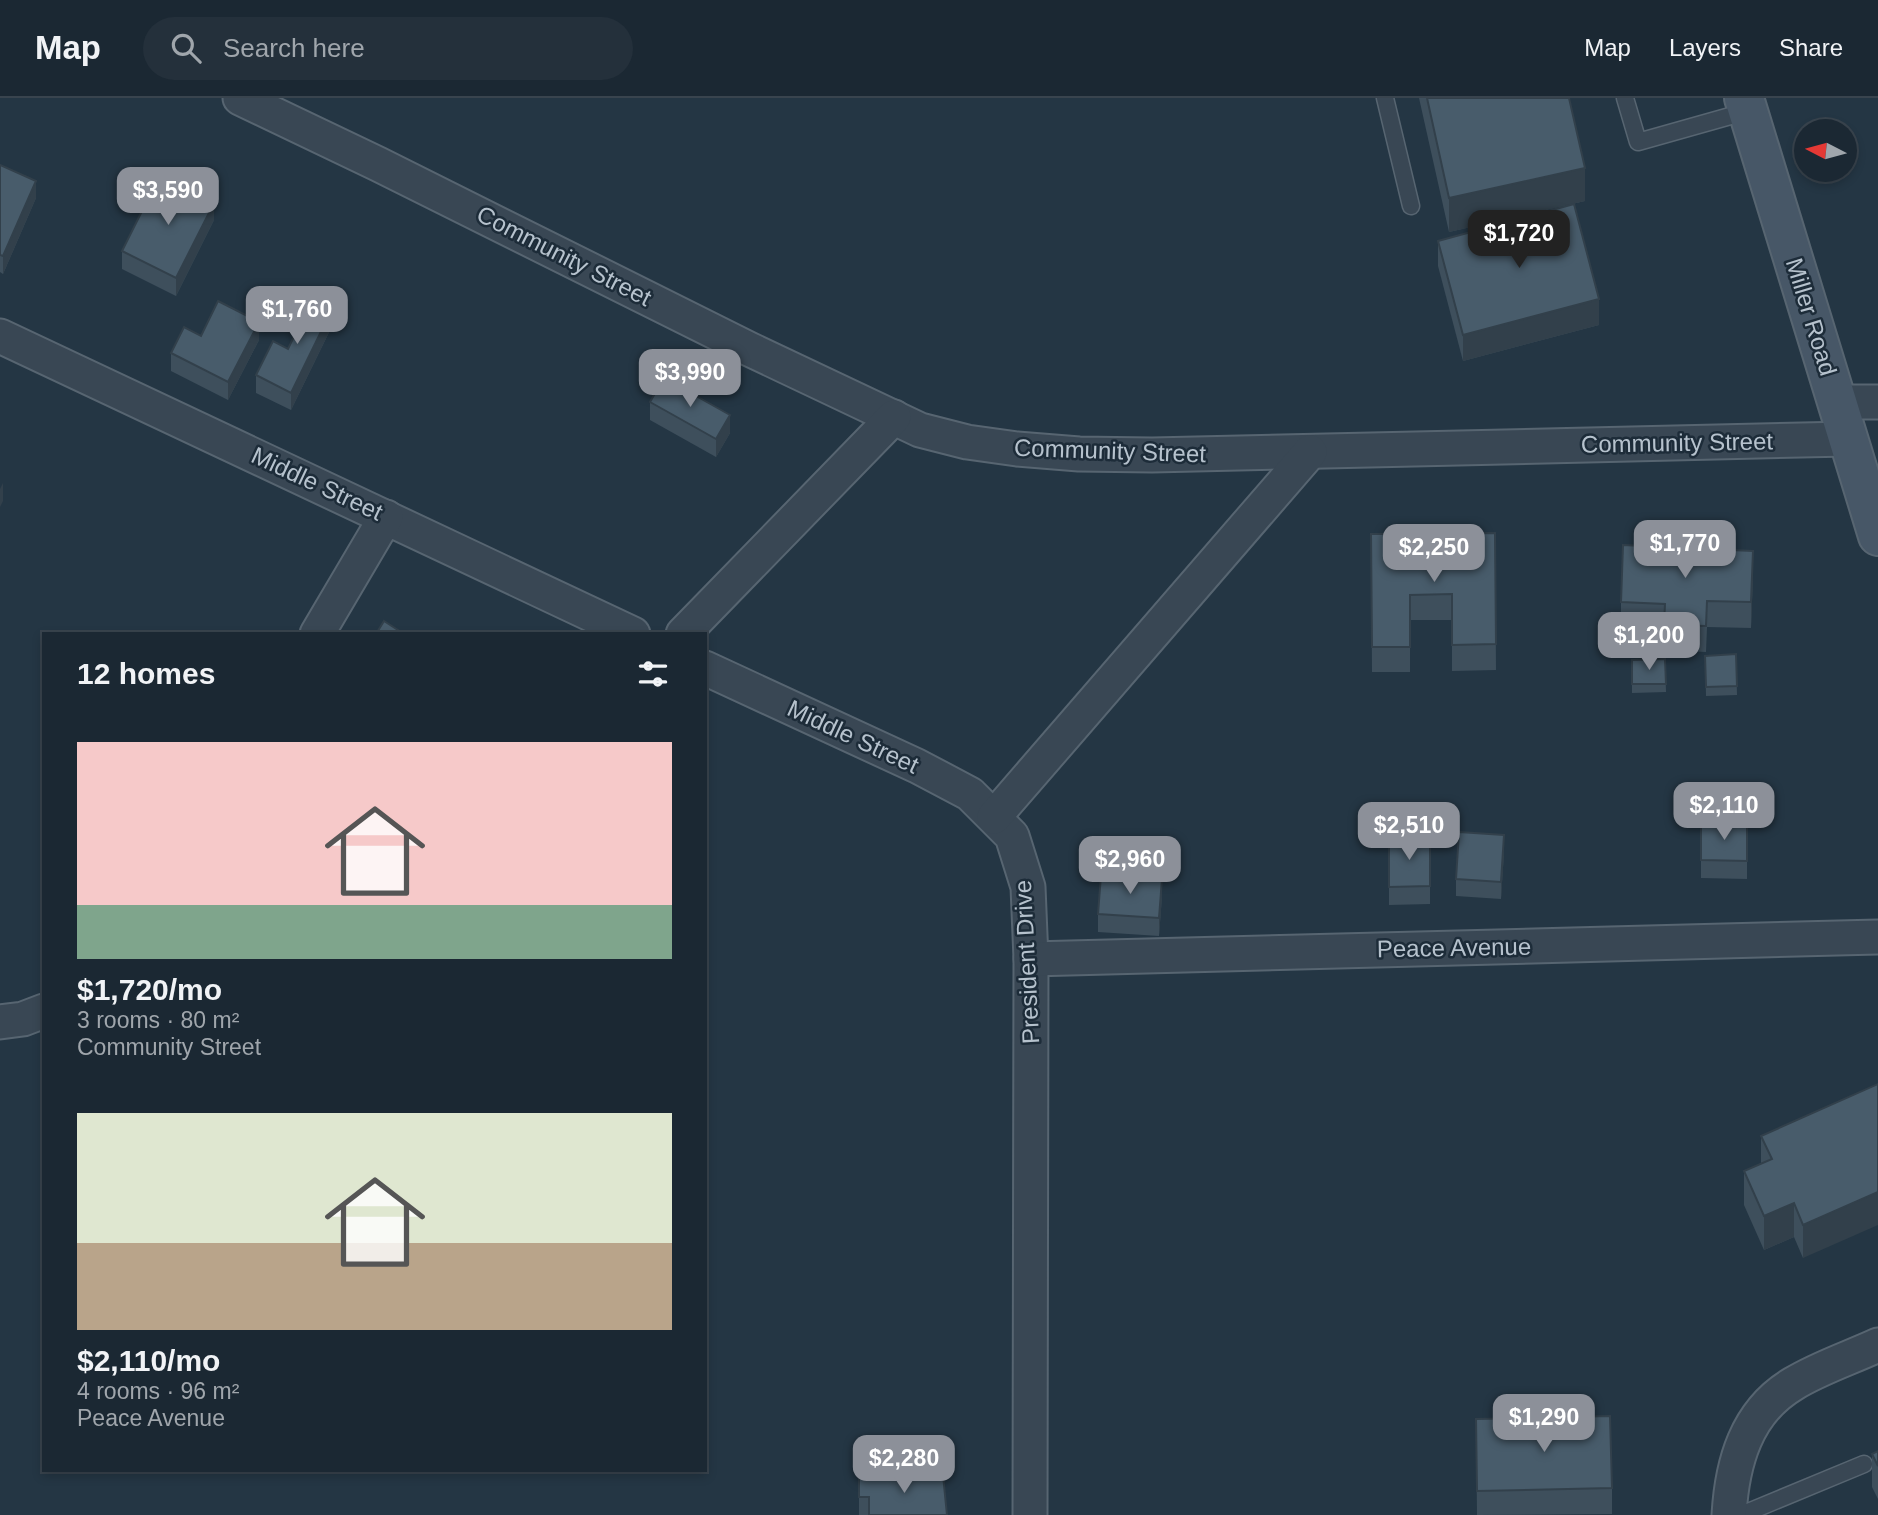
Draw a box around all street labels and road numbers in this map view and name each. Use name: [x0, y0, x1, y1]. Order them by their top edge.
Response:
street label: Community Street: [473, 200, 656, 311]
street label: Miller Road: [1781, 255, 1842, 379]
street label: Community Street: [1581, 427, 1774, 458]
street label: Community Street: [1014, 434, 1207, 467]
street label: Middle Street: [247, 441, 387, 526]
street label: Middle Street: [783, 694, 923, 779]
street label: President Drive: [1009, 879, 1044, 1045]
street label: Peace Avenue: [1377, 933, 1531, 962]

